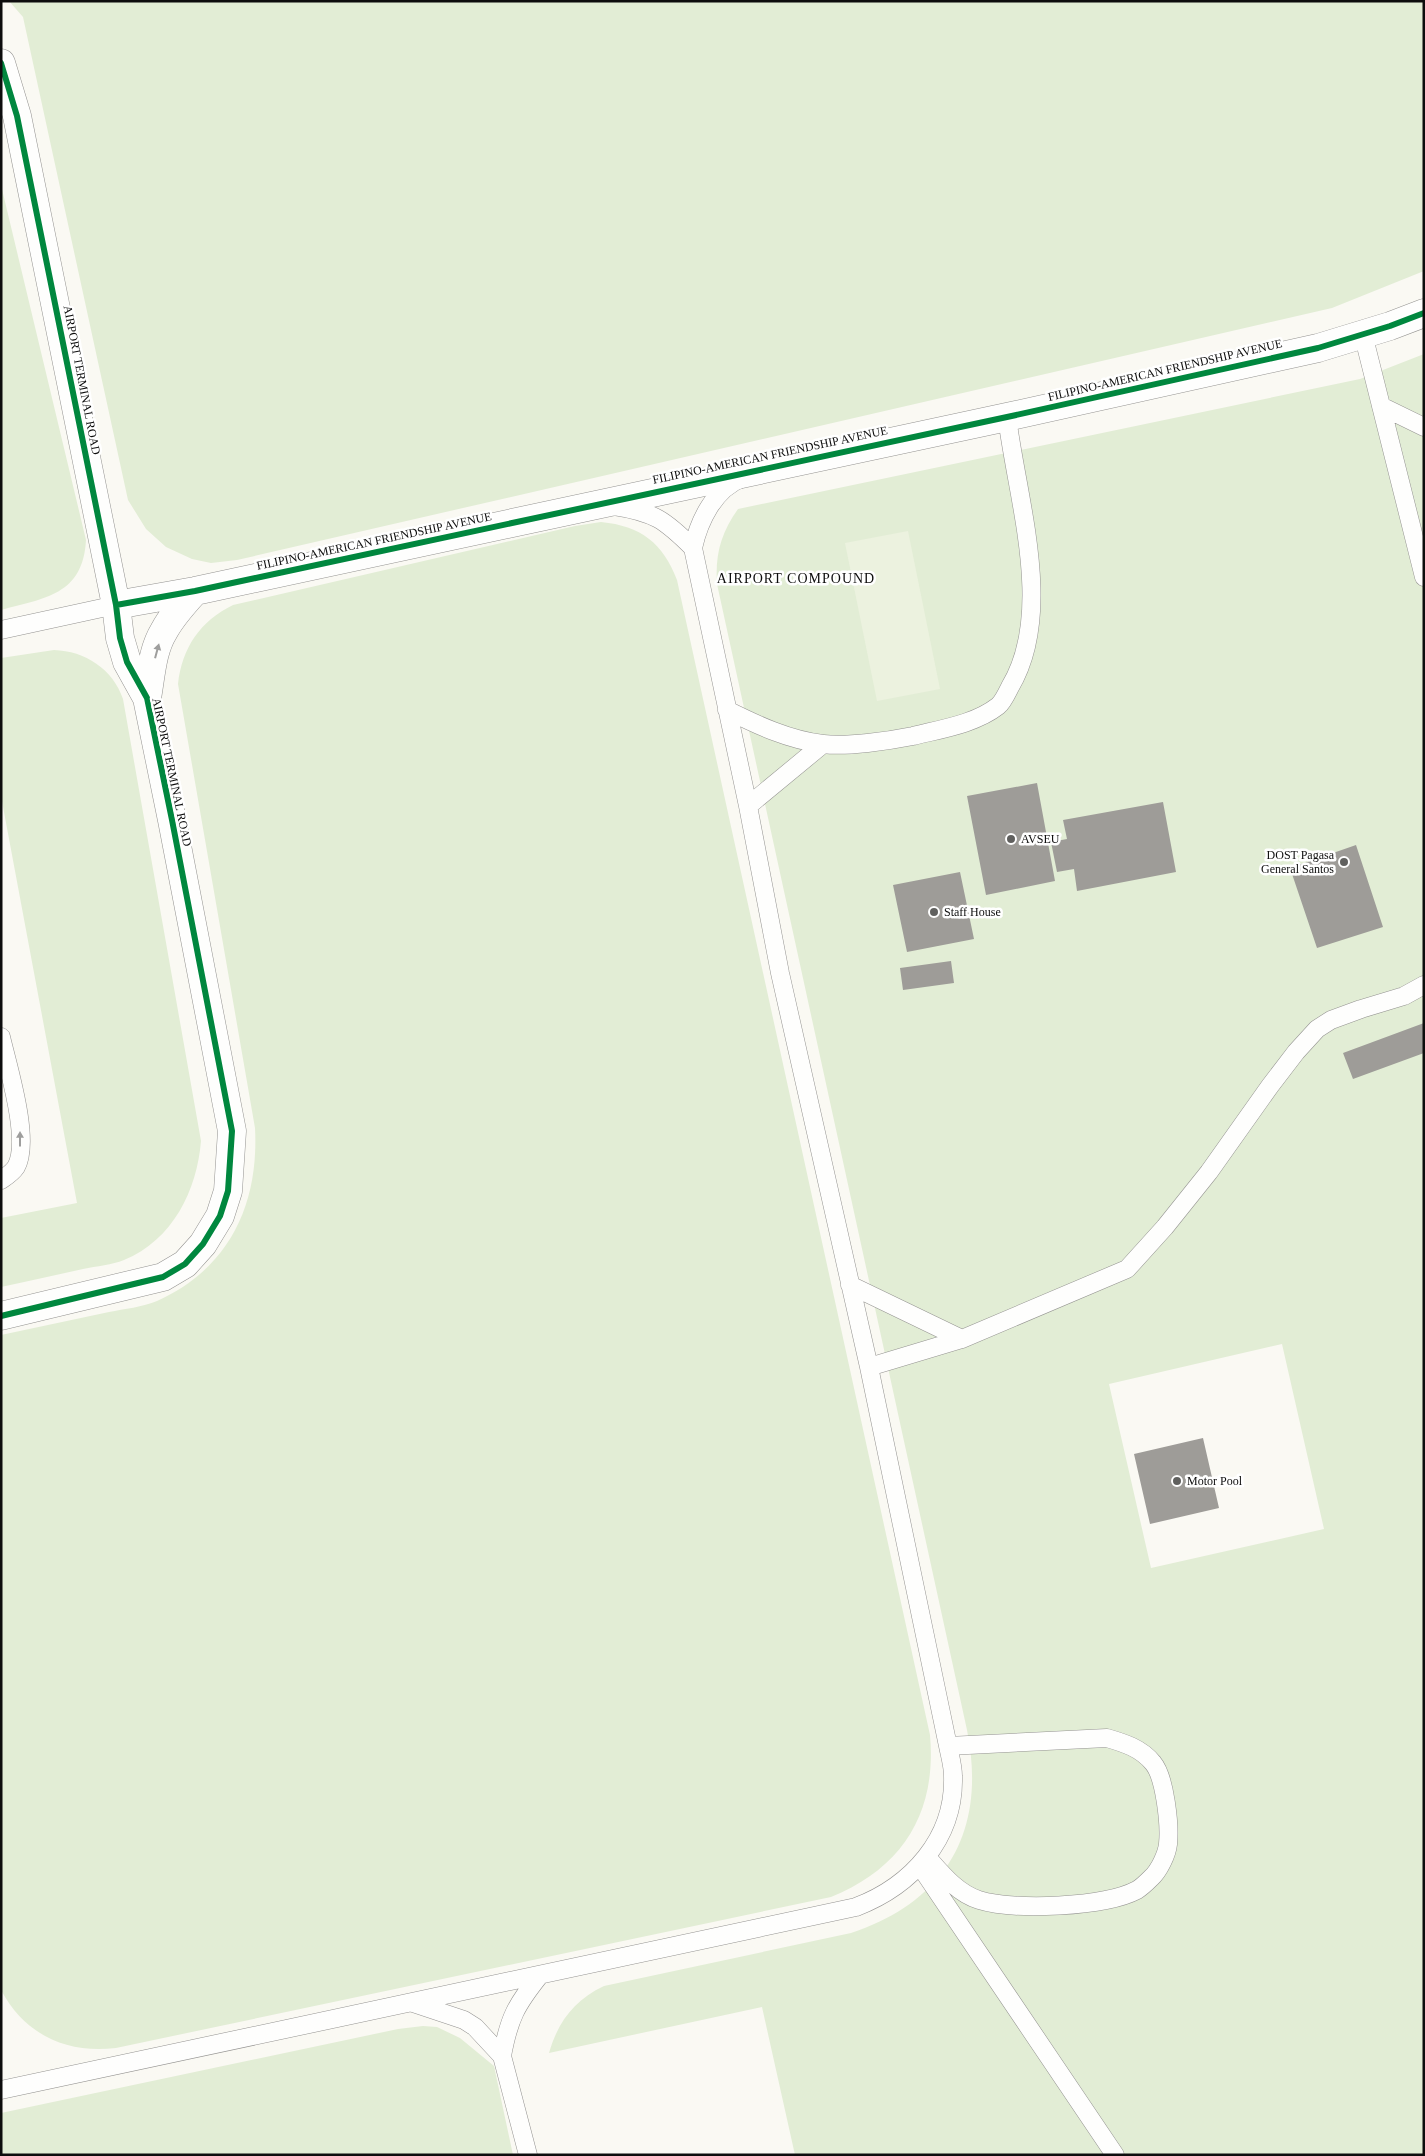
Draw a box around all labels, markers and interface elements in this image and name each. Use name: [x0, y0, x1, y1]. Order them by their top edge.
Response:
street label: AIRPORT TERMINAL ROAD: [61, 304, 103, 456]
street label: FILIPINO-AMERICAN FRIENDSHIP AVENUE: [1046, 336, 1284, 404]
street label: FILIPINO-AMERICAN FRIENDSHIP AVENUE: [651, 423, 889, 487]
street label: FILIPINO-AMERICAN FRIENDSHIP AVENUE: [255, 509, 493, 573]
district label: AIRPORT COMPOUND: [717, 571, 875, 586]
one-way arrow: [153, 643, 161, 658]
street label: AIRPORT TERMINAL ROAD: [149, 696, 195, 848]
place label: AVSEU: [1021, 832, 1060, 846]
marker: AVSEU: [1005, 833, 1017, 845]
place label: DOST Pagasa General Santos: [1261, 848, 1335, 876]
marker: DOST Pagasa General Santos: [1338, 856, 1350, 868]
place label: Staff House: [944, 905, 1001, 919]
marker: Staff House: [928, 906, 940, 918]
one-way arrow: [16, 1130, 24, 1146]
place label: Motor Pool: [1187, 1474, 1243, 1488]
marker: Motor Pool: [1171, 1475, 1183, 1487]

